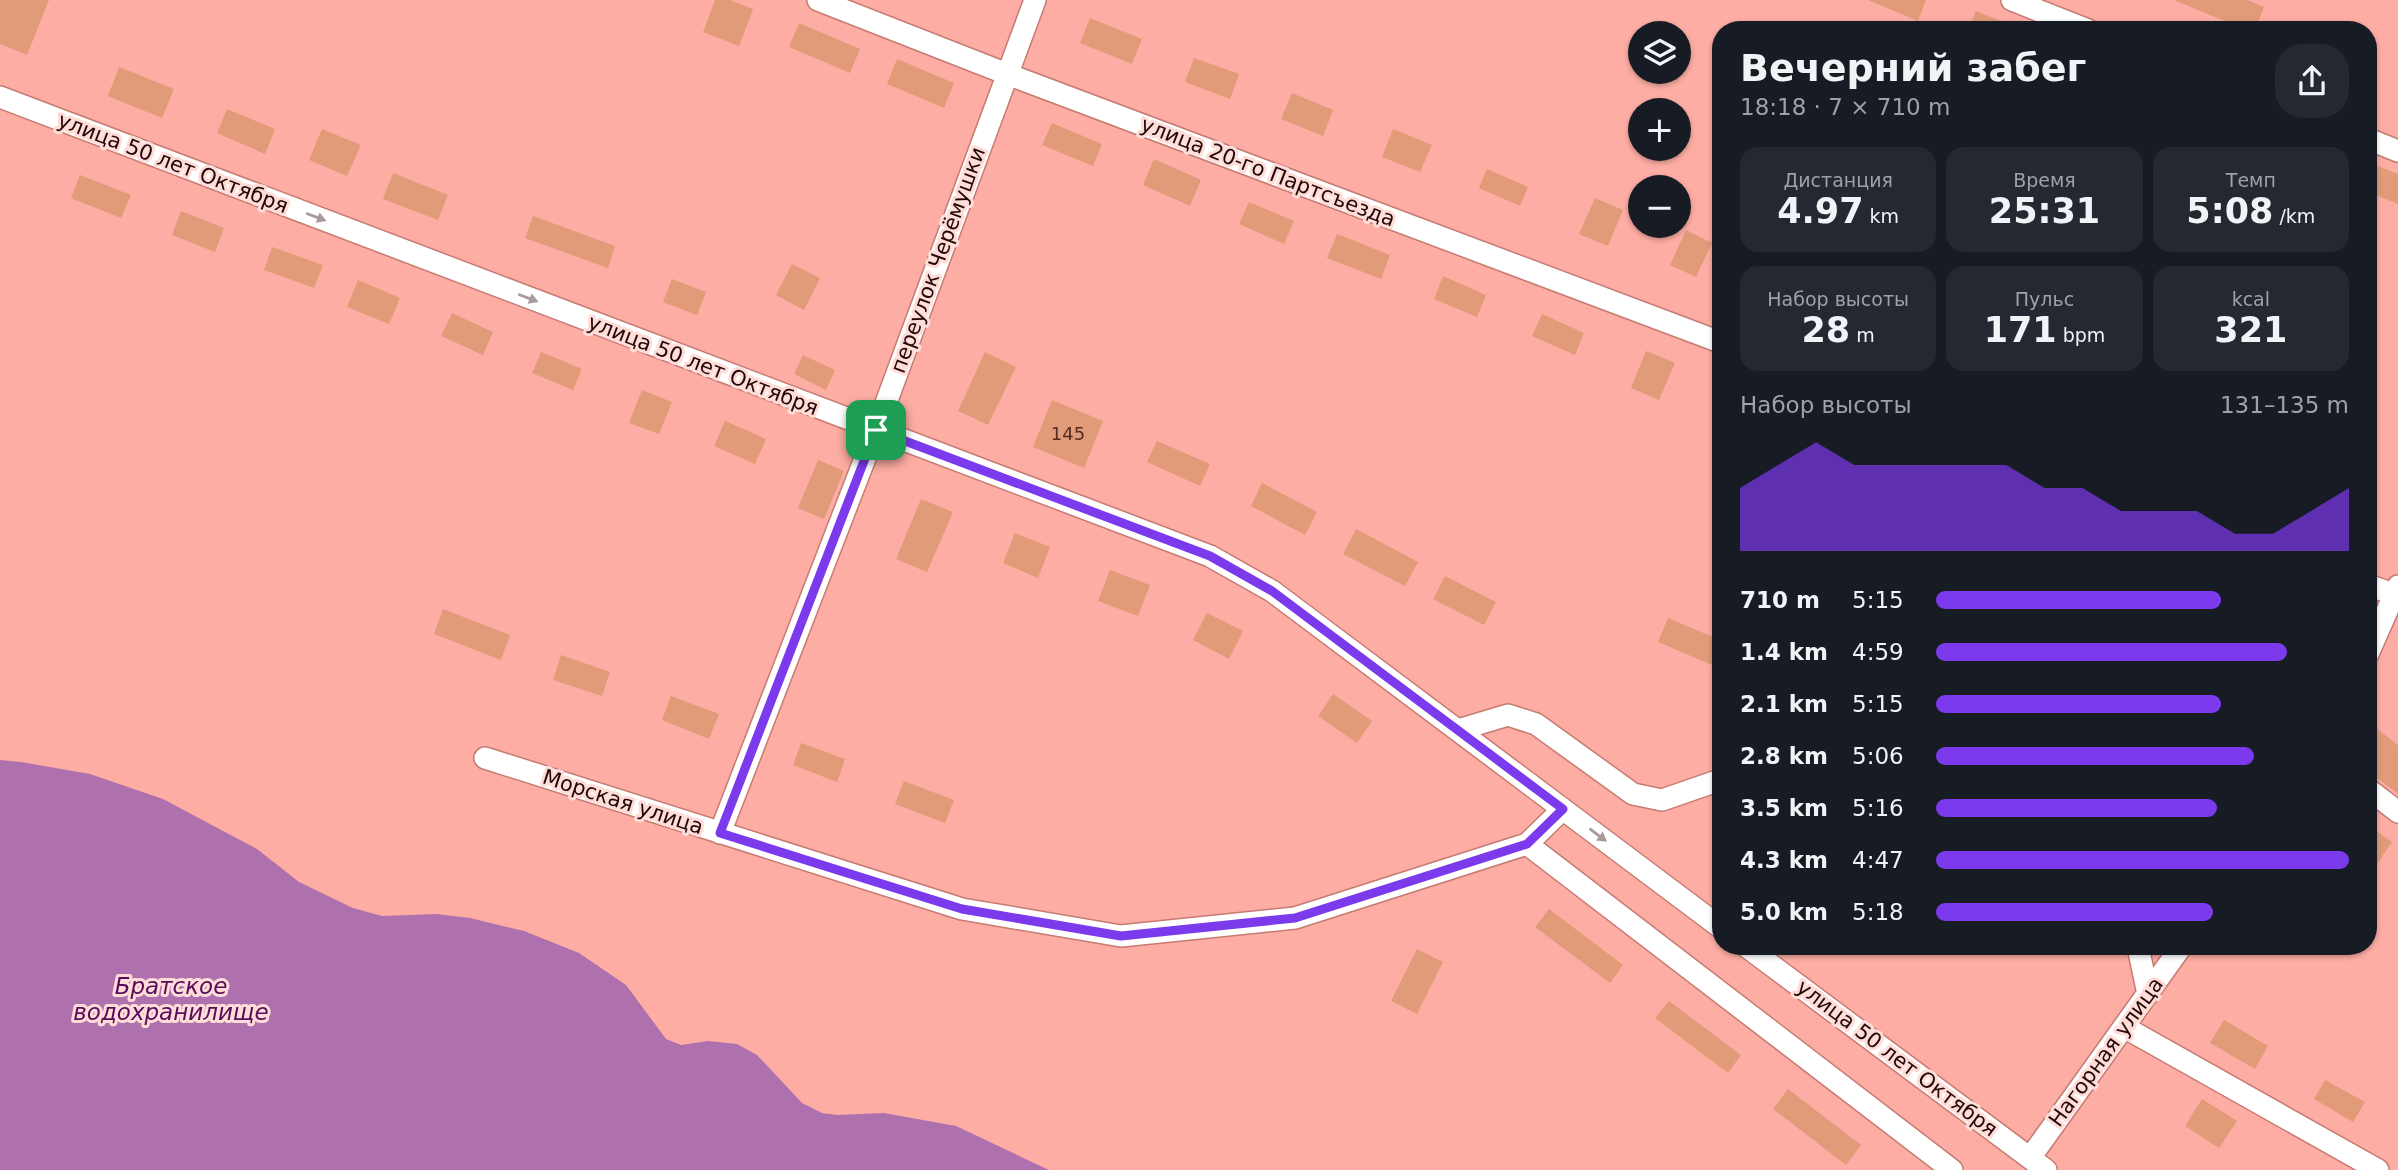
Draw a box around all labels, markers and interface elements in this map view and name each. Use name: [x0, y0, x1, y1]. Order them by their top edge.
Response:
map controls: [1628, 21, 1691, 238]
button: layers: [1628, 21, 1691, 84]
button: share: [2275, 44, 2349, 118]
text: Вечерний забег: [1740, 46, 2086, 90]
text: 18:18 · 7 × 710 m: [1740, 94, 1950, 120]
button: +: [1628, 98, 1691, 161]
street label: улица 50 лет Октября: [54, 108, 292, 218]
street label: улица 20-го Партсъезда: [1138, 112, 1398, 232]
street label: переулок Черёмушки: [886, 144, 990, 376]
text: Дистанция: [1783, 169, 1893, 191]
text: Время: [2013, 169, 2076, 191]
text: Темп: [2226, 169, 2276, 191]
button: −: [1628, 175, 1691, 238]
text: 4.97: [1777, 191, 1864, 231]
text: 25:31: [1989, 191, 2100, 231]
text: 5:08: [2186, 191, 2273, 231]
text: km: [1864, 205, 1899, 227]
text: /km: [2273, 205, 2315, 227]
one-way arrow: [305, 212, 326, 223]
text: Набор высоты: [1767, 288, 1909, 310]
text: Пульс: [2015, 288, 2074, 310]
text: kcal: [2232, 288, 2270, 310]
one-way arrow: [518, 293, 539, 304]
street label: улица 50 лет Октября: [584, 310, 822, 420]
text: 28: [1802, 310, 1850, 350]
text: 171: [1984, 310, 2057, 350]
text: 321: [2214, 310, 2287, 350]
text: m: [1850, 324, 1875, 346]
text: bpm: [2057, 324, 2105, 346]
text: Набор высоты: [1740, 392, 1912, 418]
text: 131–135 m: [2220, 392, 2349, 418]
pin: [846, 400, 906, 460]
icon: arrive: [857, 411, 895, 449]
house number: 145: [1051, 423, 1085, 444]
text: 710 m: [1740, 587, 1820, 613]
text: 5:15: [1852, 587, 1904, 613]
text: 1.4 km: [1740, 639, 1828, 665]
text: 4:59: [1852, 639, 1904, 665]
text: 2.1 km: [1740, 691, 1828, 717]
text: 5:15: [1852, 691, 1904, 717]
text: 2.8 km: [1740, 743, 1828, 769]
text: 5:06: [1852, 743, 1904, 769]
street label: Морская улица: [540, 765, 706, 839]
text: 3.5 km: [1740, 795, 1828, 821]
text: 5:16: [1852, 795, 1904, 821]
one-way arrow: [1589, 828, 1607, 842]
text: 4.3 km: [1740, 847, 1828, 873]
text: 4:47: [1852, 847, 1904, 873]
text: 5.0 km: [1740, 899, 1828, 925]
text: 5:18: [1852, 899, 1904, 925]
water label: Братское водохранилище: [73, 973, 269, 1025]
street label: Нагорная улица: [2044, 973, 2168, 1131]
street label: улица 50 лет Октября: [1792, 975, 2002, 1141]

